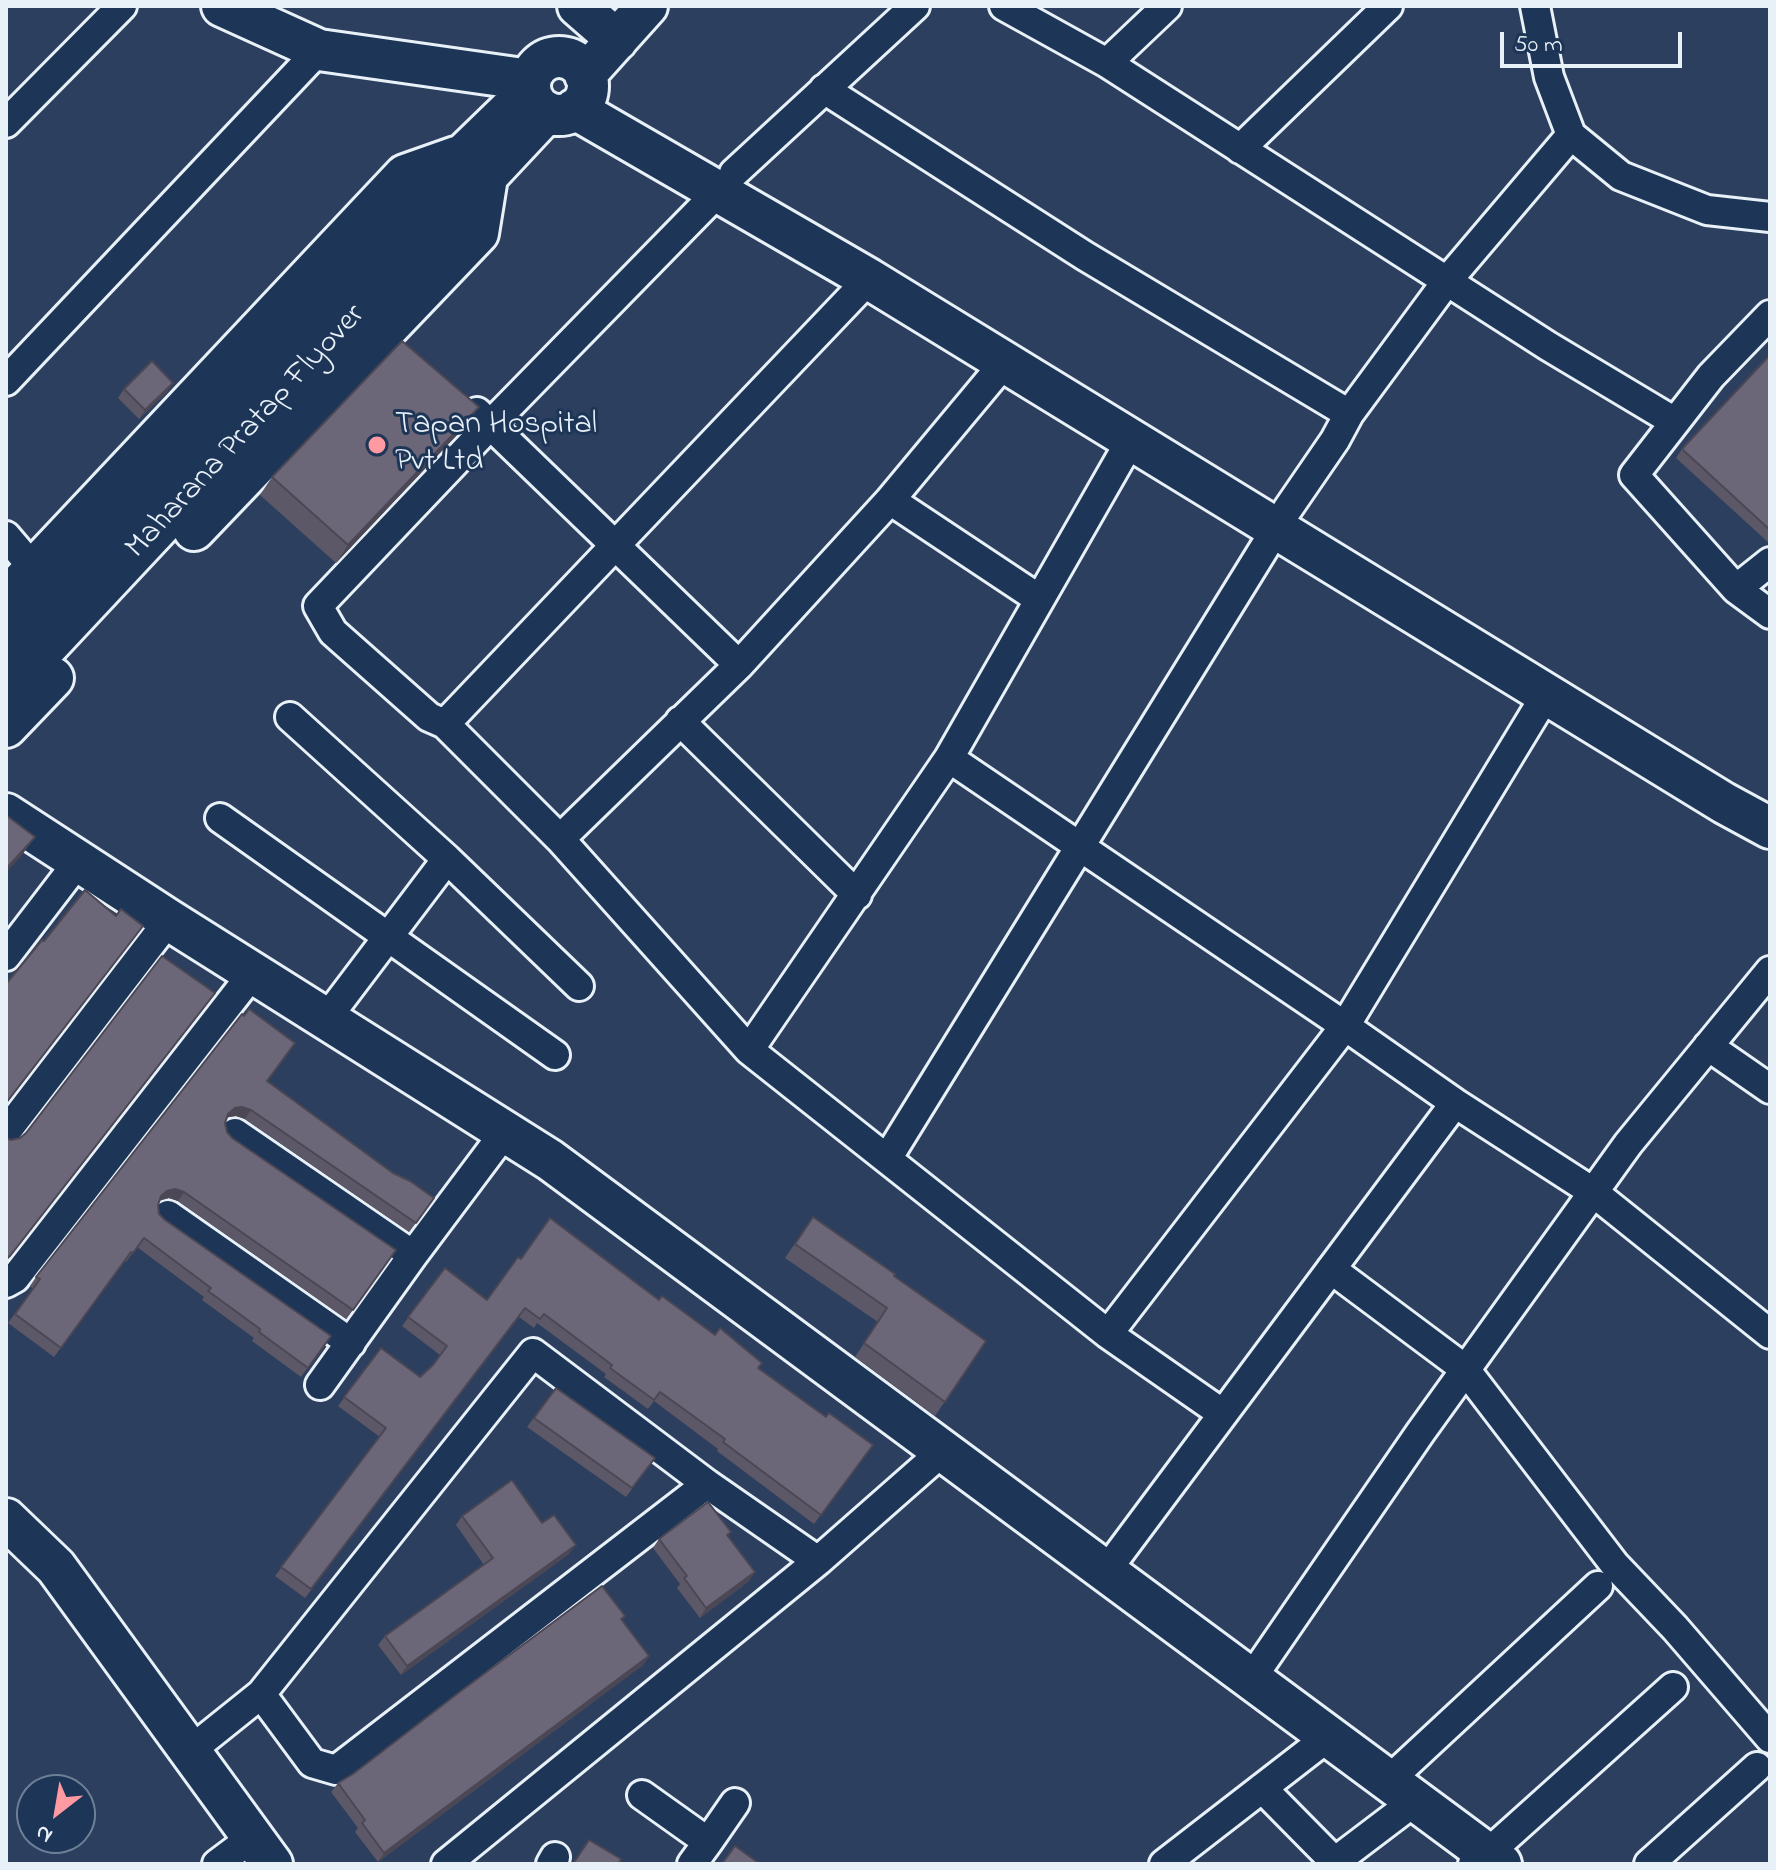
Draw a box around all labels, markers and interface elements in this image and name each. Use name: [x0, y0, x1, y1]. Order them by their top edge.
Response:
scale bar: [1504, 16, 1686, 66]
text: 50 m: [1514, 28, 1563, 63]
street label: Maharana Pratap Flyover: [119, 298, 375, 568]
place label: Tapan Hospital Pvt Ltd: [395, 408, 597, 483]
marker: Tapan Hospital Pvt Ltd: [366, 434, 388, 456]
north arrow: [16, 1774, 96, 1854]
text: N: [30, 1815, 59, 1850]

